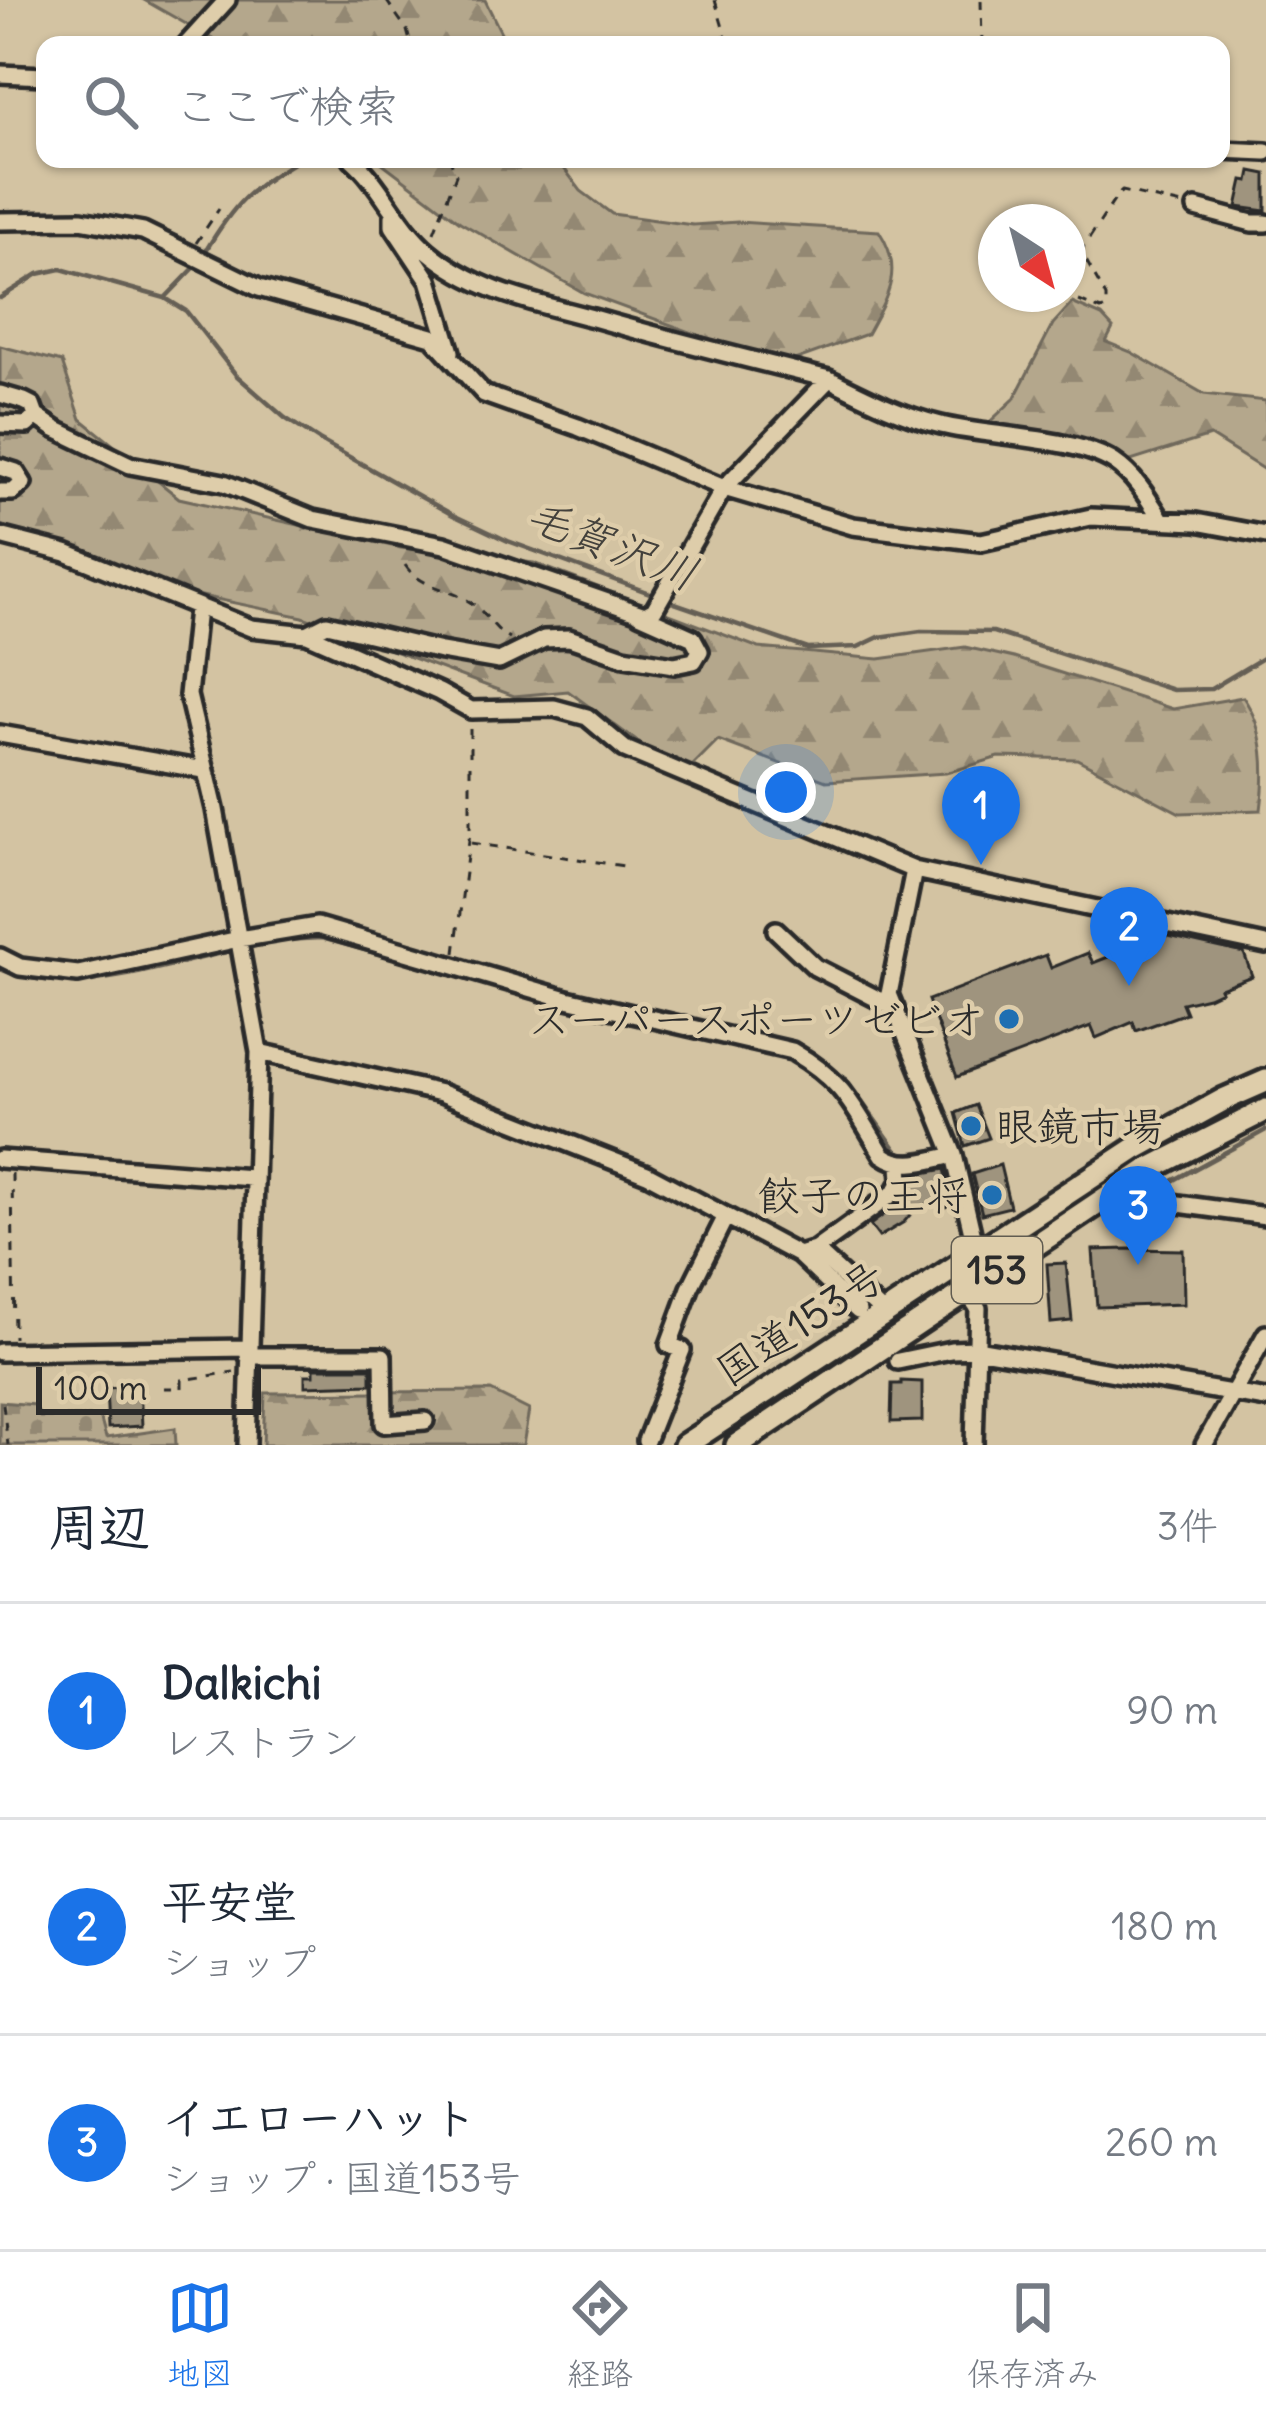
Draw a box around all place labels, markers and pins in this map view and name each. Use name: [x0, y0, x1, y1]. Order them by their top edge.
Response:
pin: 1: [942, 766, 1020, 865]
pin: 2: [1090, 887, 1168, 986]
place label: スーパースポーツゼビオ: [528, 993, 985, 1045]
marker: スーパースポーツゼビオ: [996, 1006, 1022, 1032]
place label: 眼鏡市場: [995, 1100, 1163, 1152]
marker: 眼鏡市場: [958, 1113, 984, 1139]
pin: 3: [1099, 1166, 1177, 1265]
place label: 餃子の王将: [758, 1169, 968, 1221]
marker: 餃子の王将: [979, 1182, 1005, 1208]

